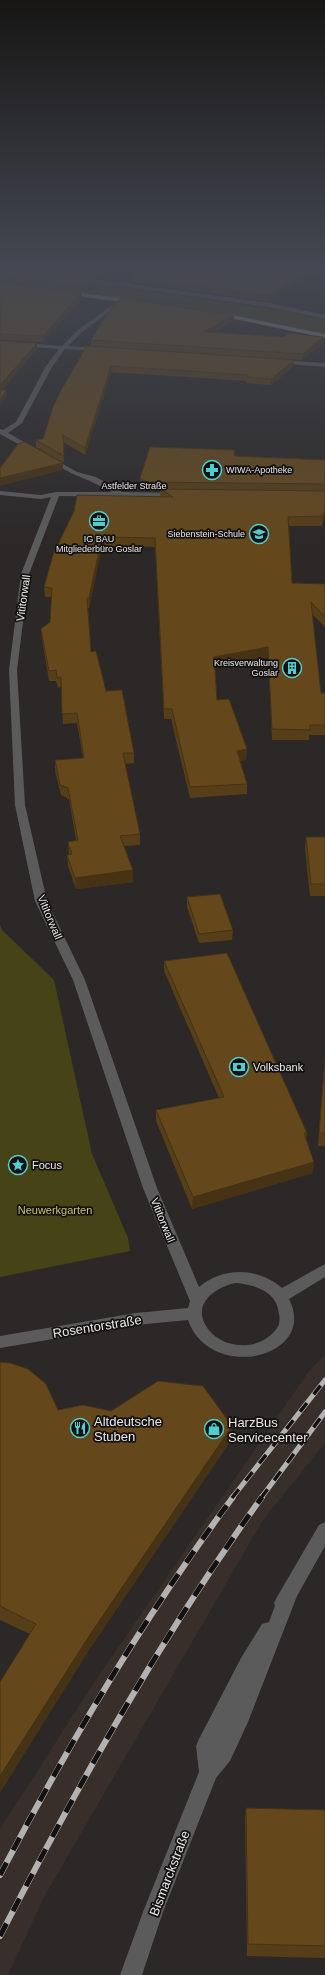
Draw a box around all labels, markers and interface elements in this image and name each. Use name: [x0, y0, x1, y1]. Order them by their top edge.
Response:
pharmacy icon: WIWA-Apotheke: [201, 459, 223, 481]
place label: WIWA-Apotheke: [226, 465, 292, 475]
street label: Astfelder Straße: [101, 481, 167, 491]
office icon: IG BAU Mitgliederbüro Goslar: [88, 510, 110, 532]
school or university icon: Siebenstein-Schule: [248, 523, 270, 545]
place label: Siebenstein-Schule: [167, 529, 245, 539]
place label: IG BAU Mitgliederbüro Goslar: [56, 534, 142, 554]
street label: Vititorwall: [14, 574, 32, 622]
building icon: Kreisverwaltung Goslar: [281, 657, 303, 679]
place label: Kreisverwaltung Goslar: [214, 658, 278, 678]
street label: Vititorwall: [35, 893, 65, 941]
bank icon: Volksbank: [228, 1056, 250, 1078]
place label: Volksbank: [253, 1061, 304, 1073]
place icon: Focus: [7, 1154, 29, 1176]
place label: Focus: [32, 1159, 62, 1171]
street label: Vititorwall: [149, 1196, 177, 1244]
park label: Neuwerkgarten: [18, 1204, 92, 1216]
street label: Rosentorstraße: [52, 1312, 142, 1341]
place label: Altdeutsche Stuben: [94, 1414, 162, 1444]
place label: HarzBus Servicecenter: [228, 1415, 308, 1445]
restaurant icon: Altdeutsche Stuben: [69, 1417, 91, 1439]
shop icon: HarzBus Servicecenter: [203, 1418, 225, 1440]
street label: Bismarckstraße: [146, 1828, 193, 1918]

